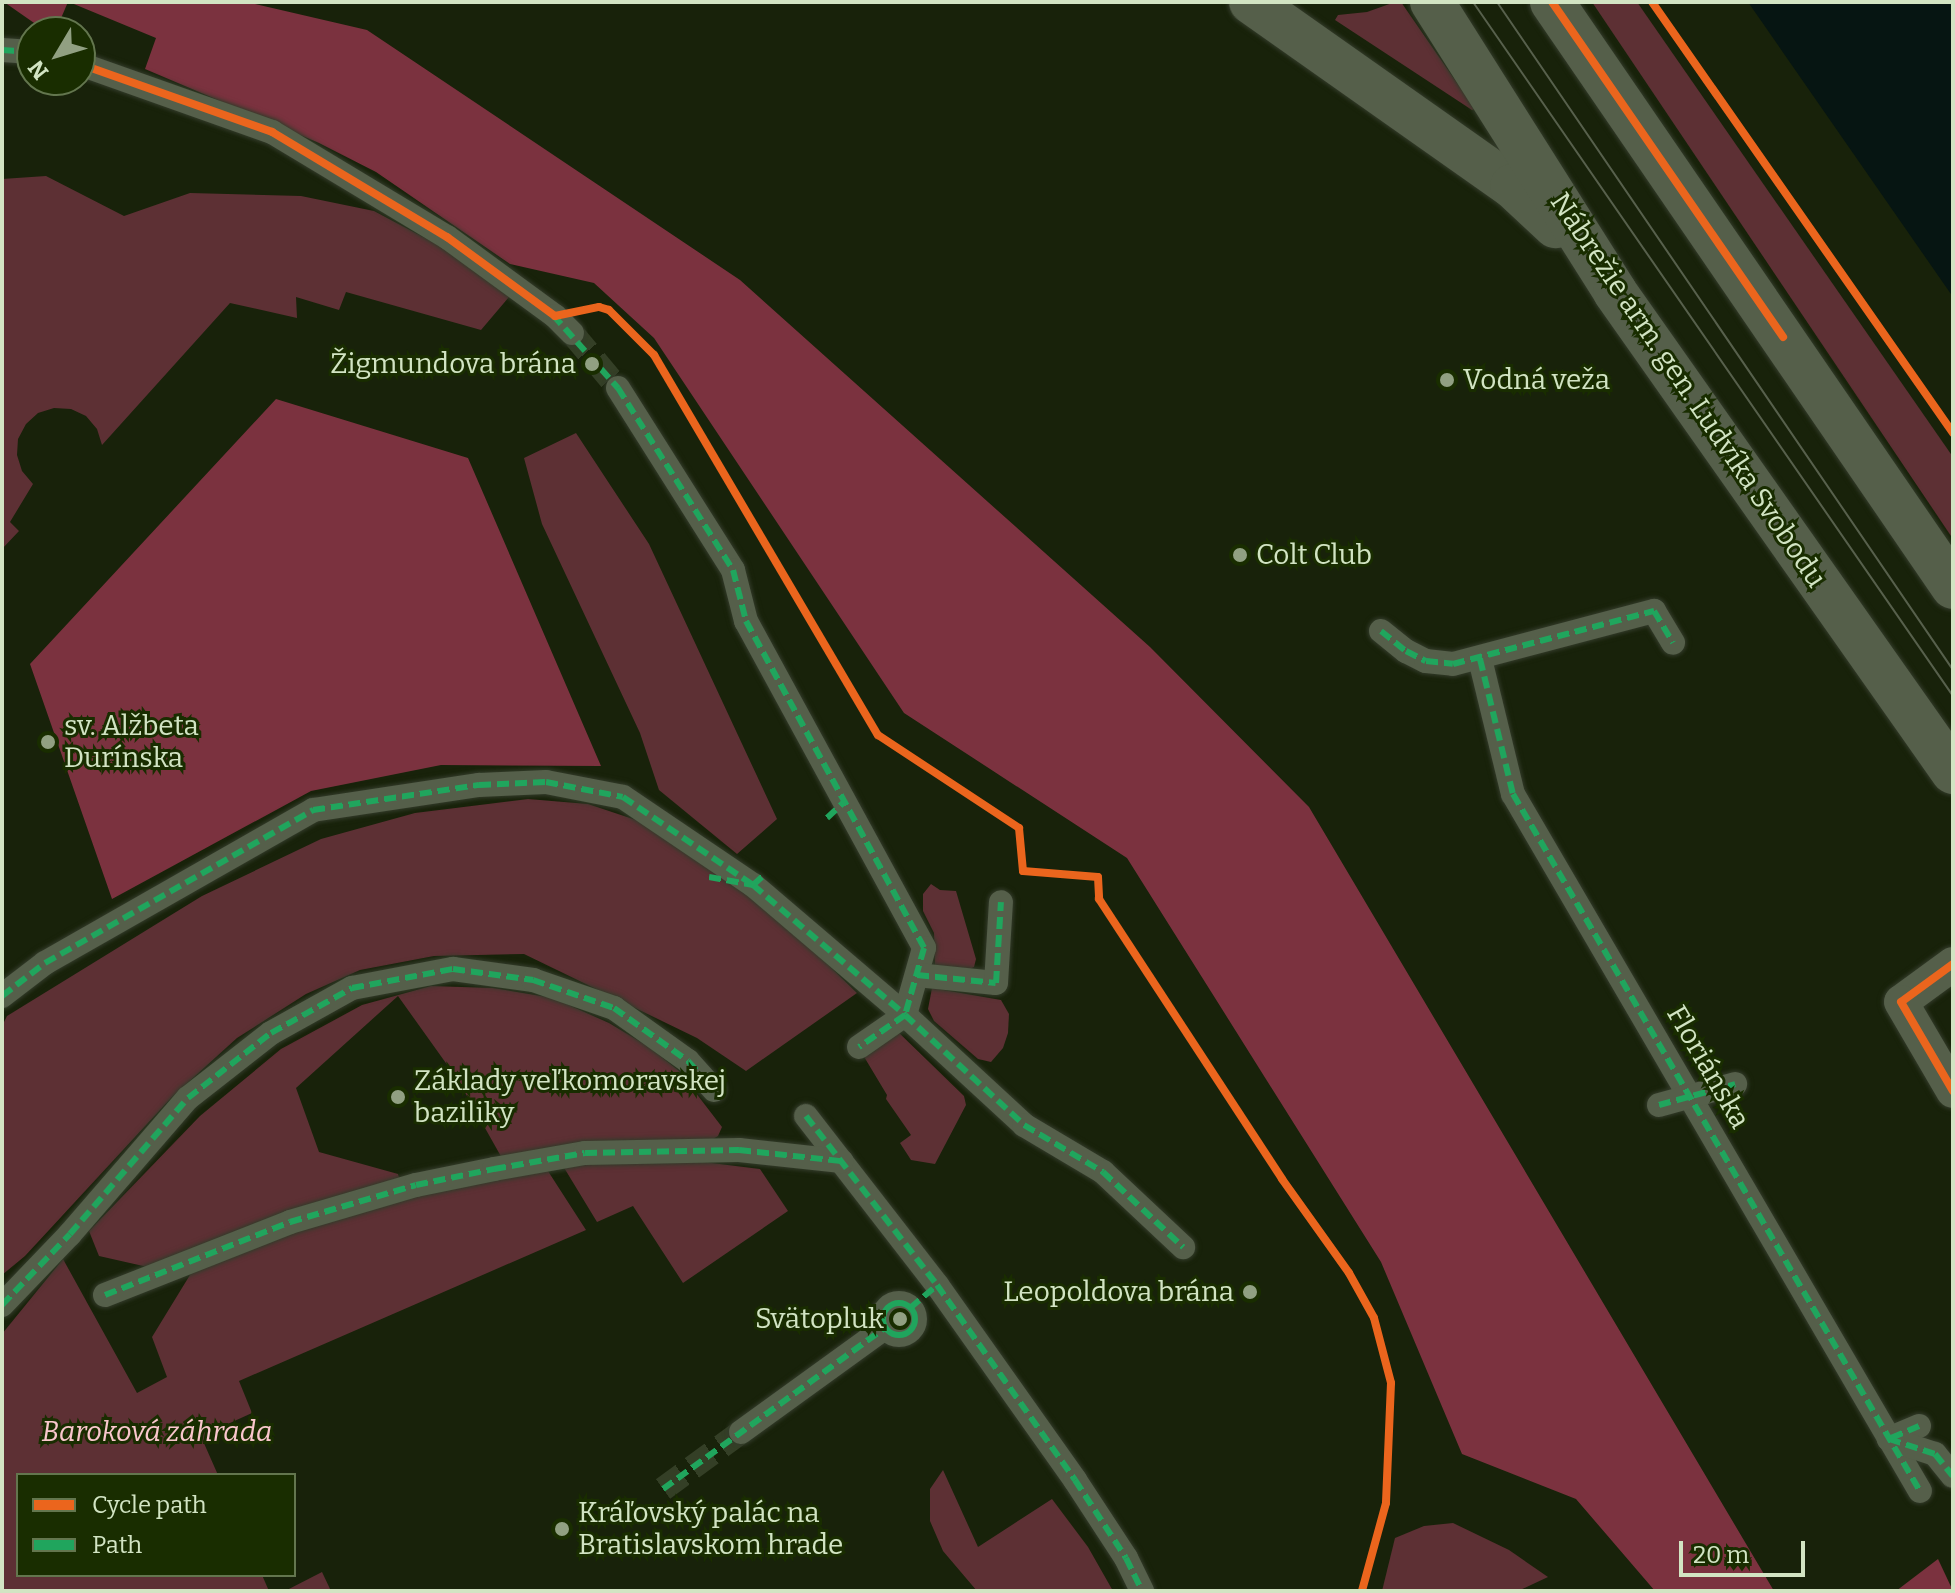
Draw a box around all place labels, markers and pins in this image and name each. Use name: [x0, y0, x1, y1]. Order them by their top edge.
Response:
place label: Žigmundova brána: [330, 347, 576, 381]
marker: Žigmundova brána: [583, 355, 601, 373]
place label: Vodná veža: [1463, 363, 1610, 397]
marker: Vodná veža: [1438, 371, 1456, 389]
place label: Colt Club: [1256, 538, 1372, 572]
marker: Colt Club: [1231, 546, 1249, 564]
place label: sv. Alžbeta Durínska: [64, 709, 199, 775]
marker: sv. Alžbeta Durínska: [39, 733, 57, 751]
place label: Základy veľkomoravskej baziliky: [414, 1064, 726, 1130]
marker: Základy veľkomoravskej baziliky: [389, 1088, 407, 1106]
place label: Leopoldova brána: [1003, 1275, 1234, 1309]
marker: Leopoldova brána: [1241, 1283, 1259, 1301]
place label: Svätopluk: [755, 1302, 884, 1336]
marker: Svätopluk: [891, 1310, 909, 1328]
place label: Kráľovský palác na Bratislavskom hrade: [578, 1496, 843, 1562]
marker: Kráľovský palác na Bratislavskom hrade: [553, 1520, 571, 1538]

